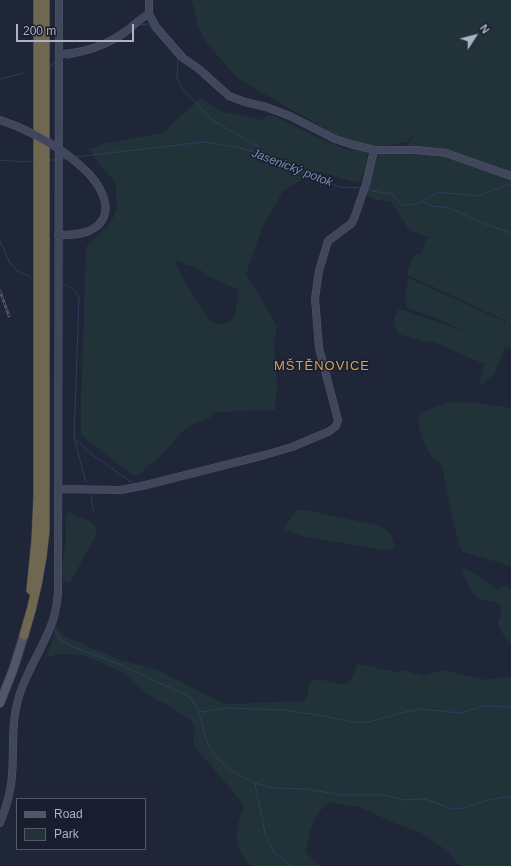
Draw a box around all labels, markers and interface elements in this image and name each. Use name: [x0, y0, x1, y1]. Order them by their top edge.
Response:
scale bar: [18, 16, 136, 42]
north arrow: [455, 16, 495, 56]
text: N: [478, 22, 492, 36]
text: 200 m: [23, 24, 56, 38]
water label: Jasenický potok: [250, 146, 334, 190]
district label: MŠTĚNOVICE: [274, 358, 370, 374]
legend: [16, 798, 146, 850]
text: Road: [54, 807, 83, 821]
text: Park: [54, 827, 79, 841]

